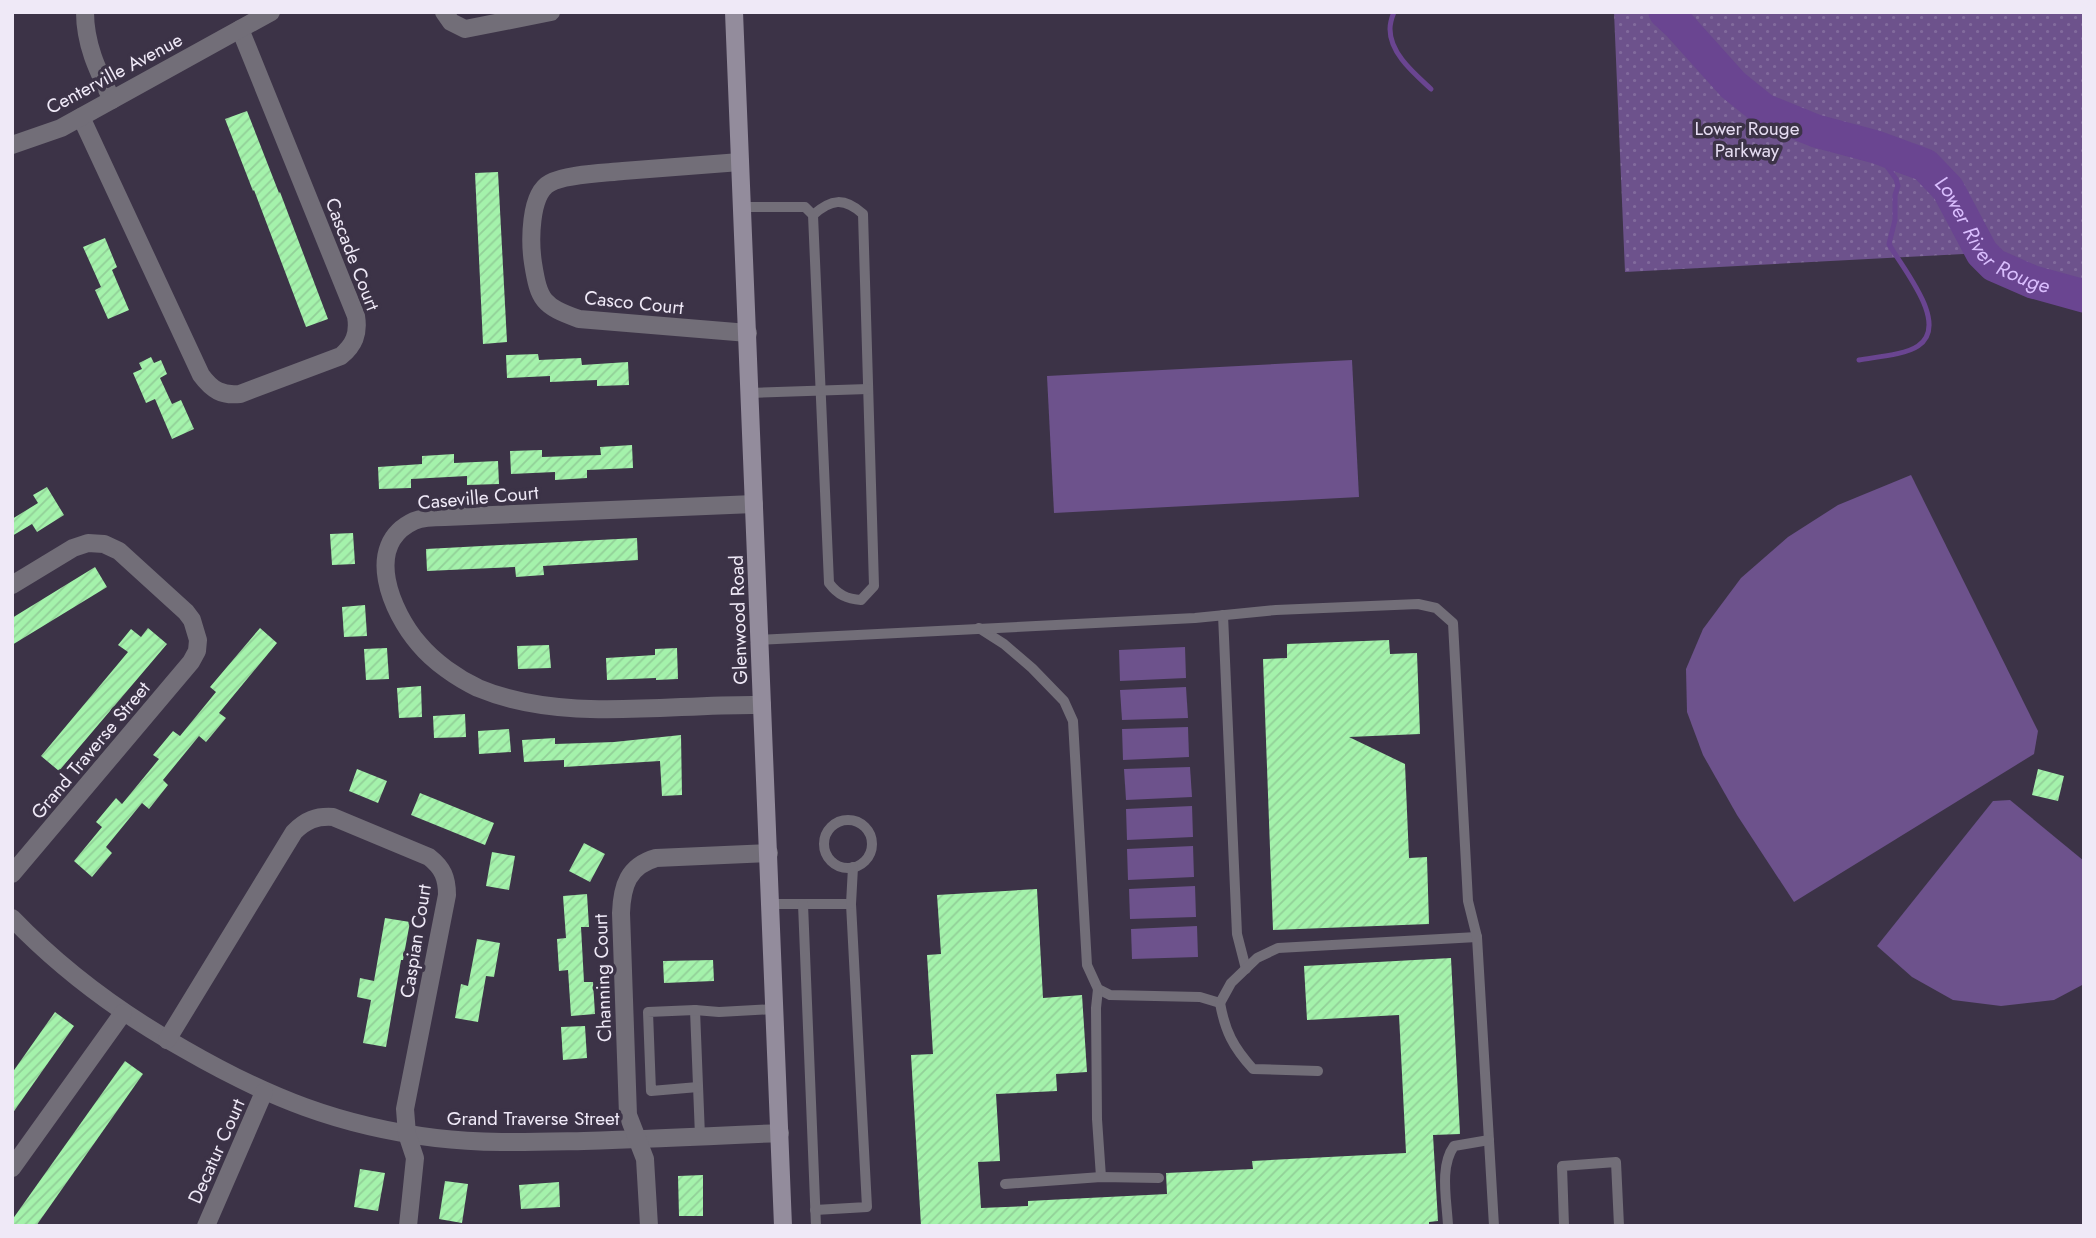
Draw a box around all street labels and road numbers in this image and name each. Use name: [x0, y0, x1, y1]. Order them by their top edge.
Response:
street label: Centerville Avenue: [41, 26, 187, 121]
street label: Cascade Court: [319, 194, 387, 315]
street label: Casco Court: [583, 284, 685, 321]
street label: Caseville Court: [416, 479, 540, 516]
street label: Glenwood Road: [723, 555, 754, 685]
street label: Grand Traverse Street: [25, 675, 156, 825]
street label: Caspian Court: [393, 882, 438, 1000]
street label: Channing Court: [587, 913, 618, 1042]
street label: Decatur Court: [181, 1094, 252, 1208]
street label: Grand Traverse Street: [447, 1105, 620, 1132]

